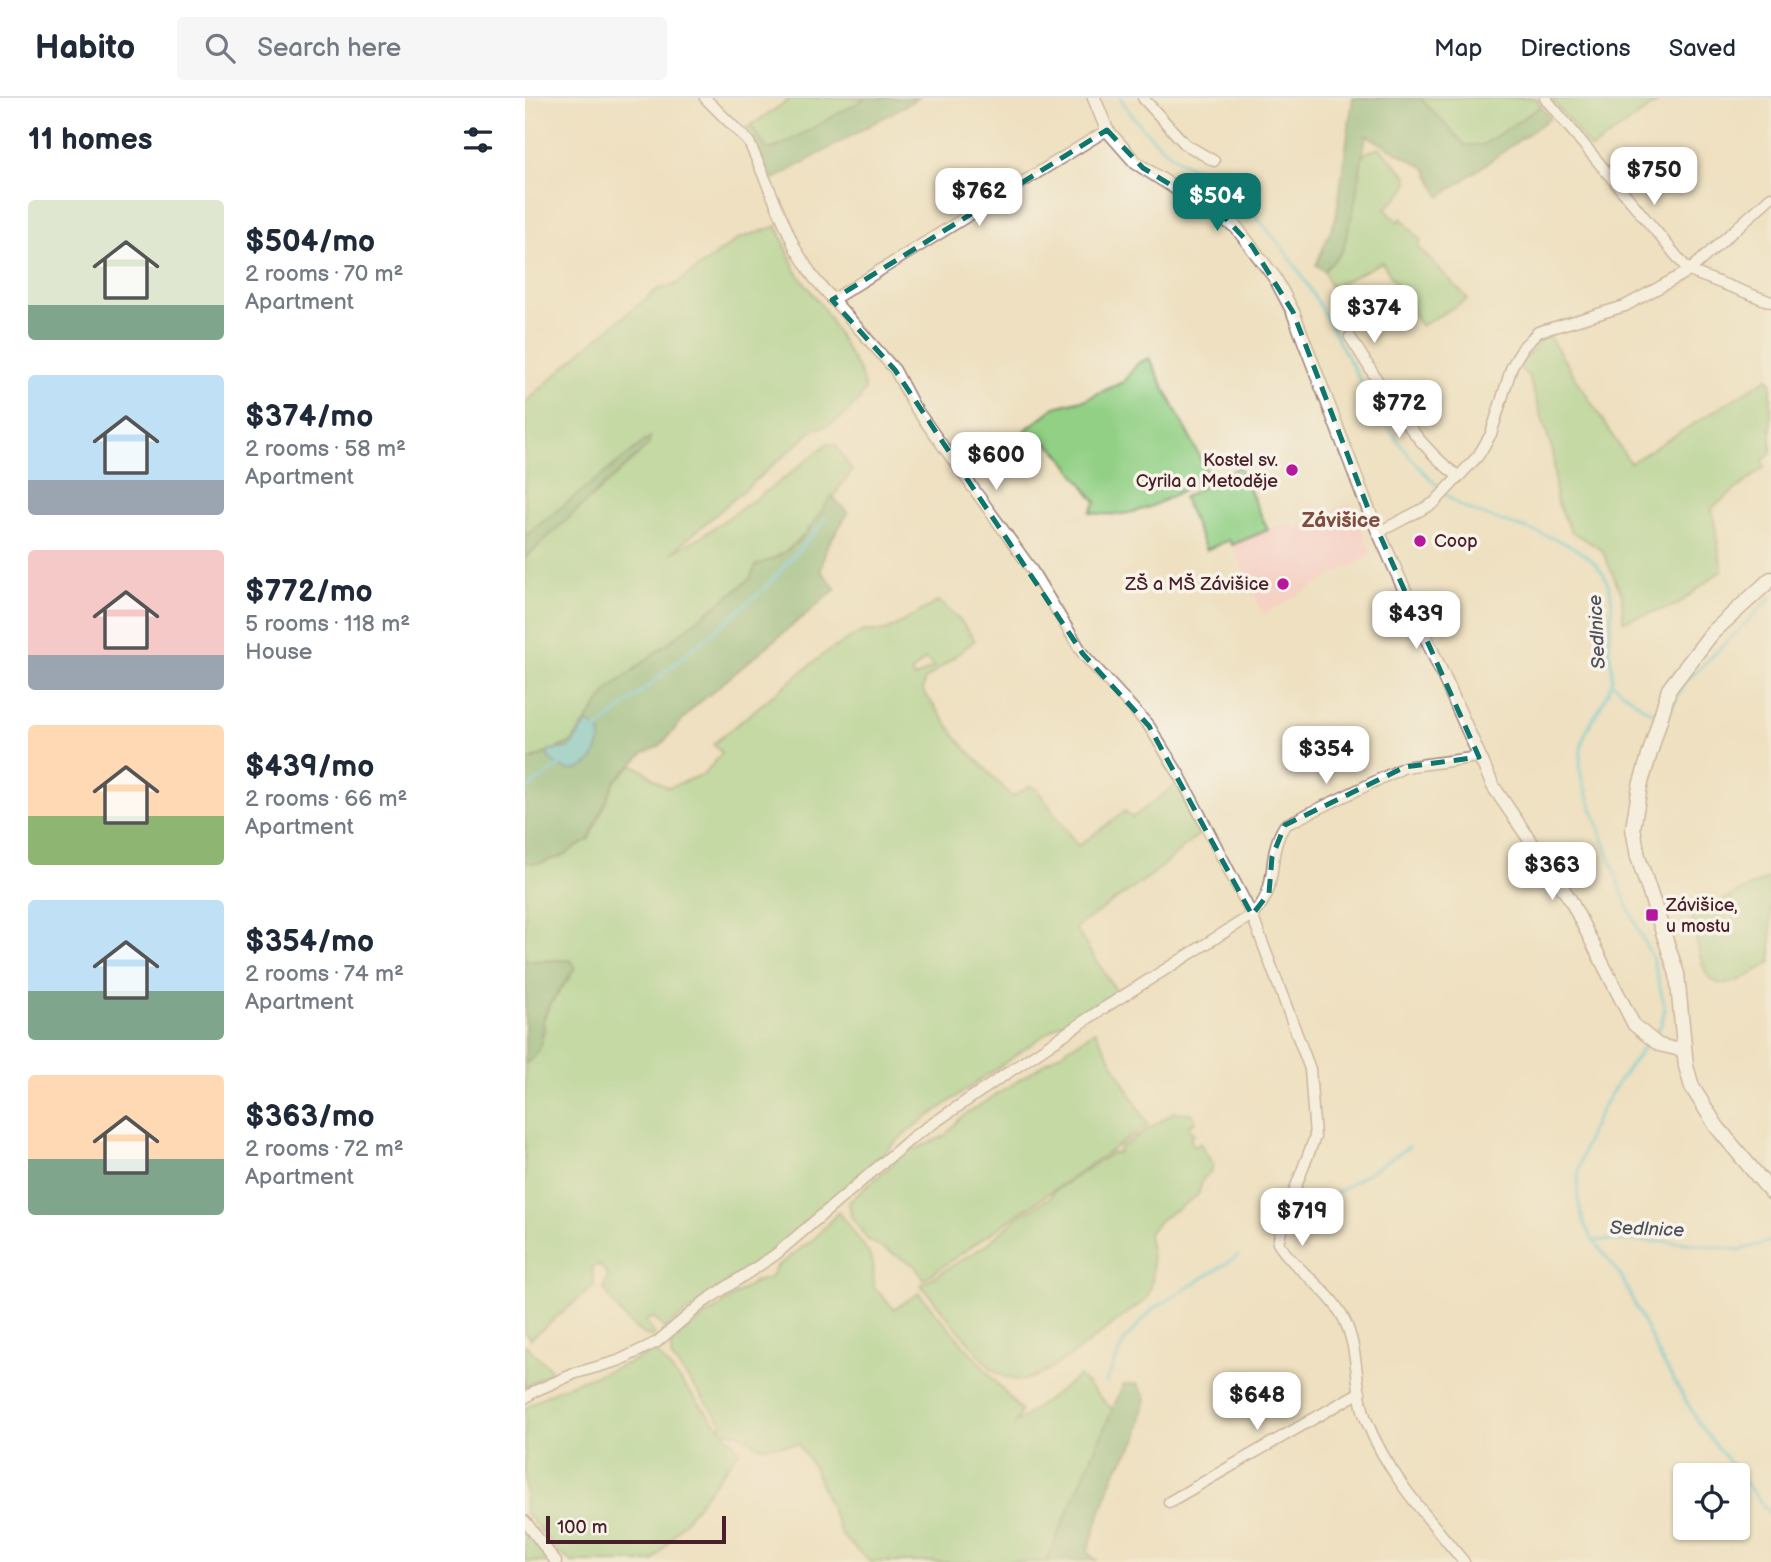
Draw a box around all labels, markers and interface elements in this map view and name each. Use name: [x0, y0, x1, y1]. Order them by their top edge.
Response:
search box: [177, 17, 667, 80]
text: Habito: [35, 28, 135, 68]
icon: search: [201, 29, 239, 67]
text: Search here: [257, 33, 401, 64]
text: Map: [1434, 34, 1482, 63]
text: Directions: [1520, 34, 1631, 63]
text: Saved: [1669, 34, 1736, 63]
icon: filters: [459, 121, 497, 159]
text: 11 homes: [28, 122, 152, 158]
pin: $750: [1613, 148, 1695, 207]
text: $750: [1626, 156, 1682, 184]
pin: $762: [938, 169, 1020, 228]
pin: $504: [1176, 174, 1258, 233]
text: $762: [951, 177, 1007, 205]
text: $504: [1189, 182, 1245, 210]
text: $504/mo: [245, 224, 375, 260]
icon: home: [84, 228, 168, 312]
text: 2 rooms · 70 m²: [245, 260, 404, 288]
pin: $374: [1333, 286, 1415, 345]
text: Apartment: [245, 288, 354, 316]
text: $374: [1347, 294, 1401, 322]
pin: $772: [1358, 380, 1440, 440]
text: $772: [1372, 389, 1426, 417]
text: $374/mo: [245, 399, 373, 435]
icon: home: [84, 403, 168, 487]
pin: $600: [955, 432, 1037, 492]
text: 2 rooms · 58 m²: [245, 435, 406, 463]
text: $600: [967, 441, 1025, 469]
place label: Kostel sv. Cyrila a Metoděje: [1136, 450, 1278, 492]
marker: Kostel sv. Cyrila a Metoděje: [1284, 462, 1300, 478]
text: Apartment: [245, 463, 354, 491]
district label: Závišice: [1302, 508, 1380, 533]
place label: Coop: [1434, 531, 1478, 552]
marker: Coop: [1412, 533, 1428, 549]
place label: ZŠ a MŠ Závišice: [1124, 573, 1269, 595]
text: $772/mo: [245, 574, 373, 610]
marker: ZŠ a MŠ Závišice: [1275, 576, 1291, 592]
icon: home: [84, 578, 168, 662]
pin: $439: [1375, 592, 1457, 651]
water label: Sedlnice: [1584, 594, 1611, 670]
text: $439: [1388, 600, 1444, 628]
text: 5 rooms · 118 m²: [245, 610, 410, 638]
text: House: [245, 638, 312, 666]
pin: $354: [1285, 726, 1367, 786]
text: $354: [1298, 735, 1354, 763]
text: $439/mo: [245, 749, 374, 785]
icon: home: [84, 753, 168, 837]
text: 2 rooms · 66 m²: [245, 785, 407, 813]
text: Apartment: [245, 813, 354, 841]
pin: $363: [1511, 842, 1593, 902]
text: $363: [1524, 851, 1580, 879]
place label: Závišice, u mostu: [1665, 895, 1737, 937]
marker: Závišice, u mostu: [1644, 907, 1660, 923]
text: $354/mo: [245, 924, 374, 960]
icon: home: [84, 928, 168, 1012]
text: 2 rooms · 74 m²: [245, 960, 404, 988]
text: Apartment: [245, 988, 354, 1016]
text: $363/mo: [245, 1099, 375, 1135]
icon: home: [84, 1103, 168, 1187]
text: 2 rooms · 72 m²: [245, 1135, 404, 1163]
text: Apartment: [245, 1163, 354, 1191]
pin: $719: [1261, 1188, 1343, 1248]
text: $719: [1276, 1197, 1328, 1225]
water label: Sedlnice: [1609, 1217, 1685, 1242]
pin: $648: [1216, 1372, 1298, 1432]
text: $648: [1229, 1381, 1285, 1409]
map controls: [1673, 1463, 1750, 1540]
button: locate: [1673, 1463, 1750, 1540]
scale bar: [546, 1513, 726, 1545]
text: 100 m: [557, 1516, 608, 1539]

